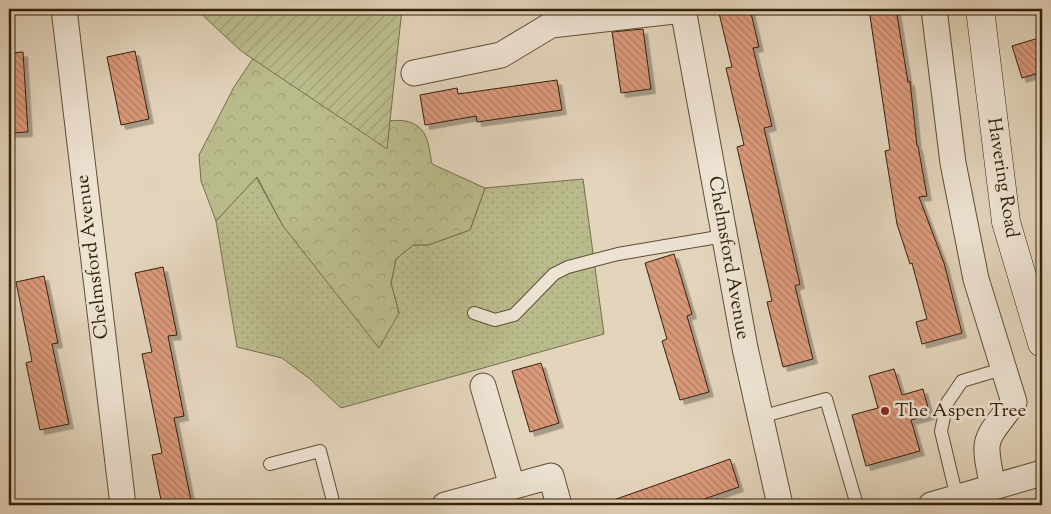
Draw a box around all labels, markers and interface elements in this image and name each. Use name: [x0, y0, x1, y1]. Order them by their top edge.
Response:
street label: Havering Road: [979, 116, 1025, 240]
street label: Chelmsford Avenue: [69, 173, 116, 341]
street label: Chelmsford Avenue: [700, 174, 756, 342]
place label: The Aspen Tree: [895, 398, 1026, 425]
marker: The Aspen Tree: [879, 405, 891, 417]

